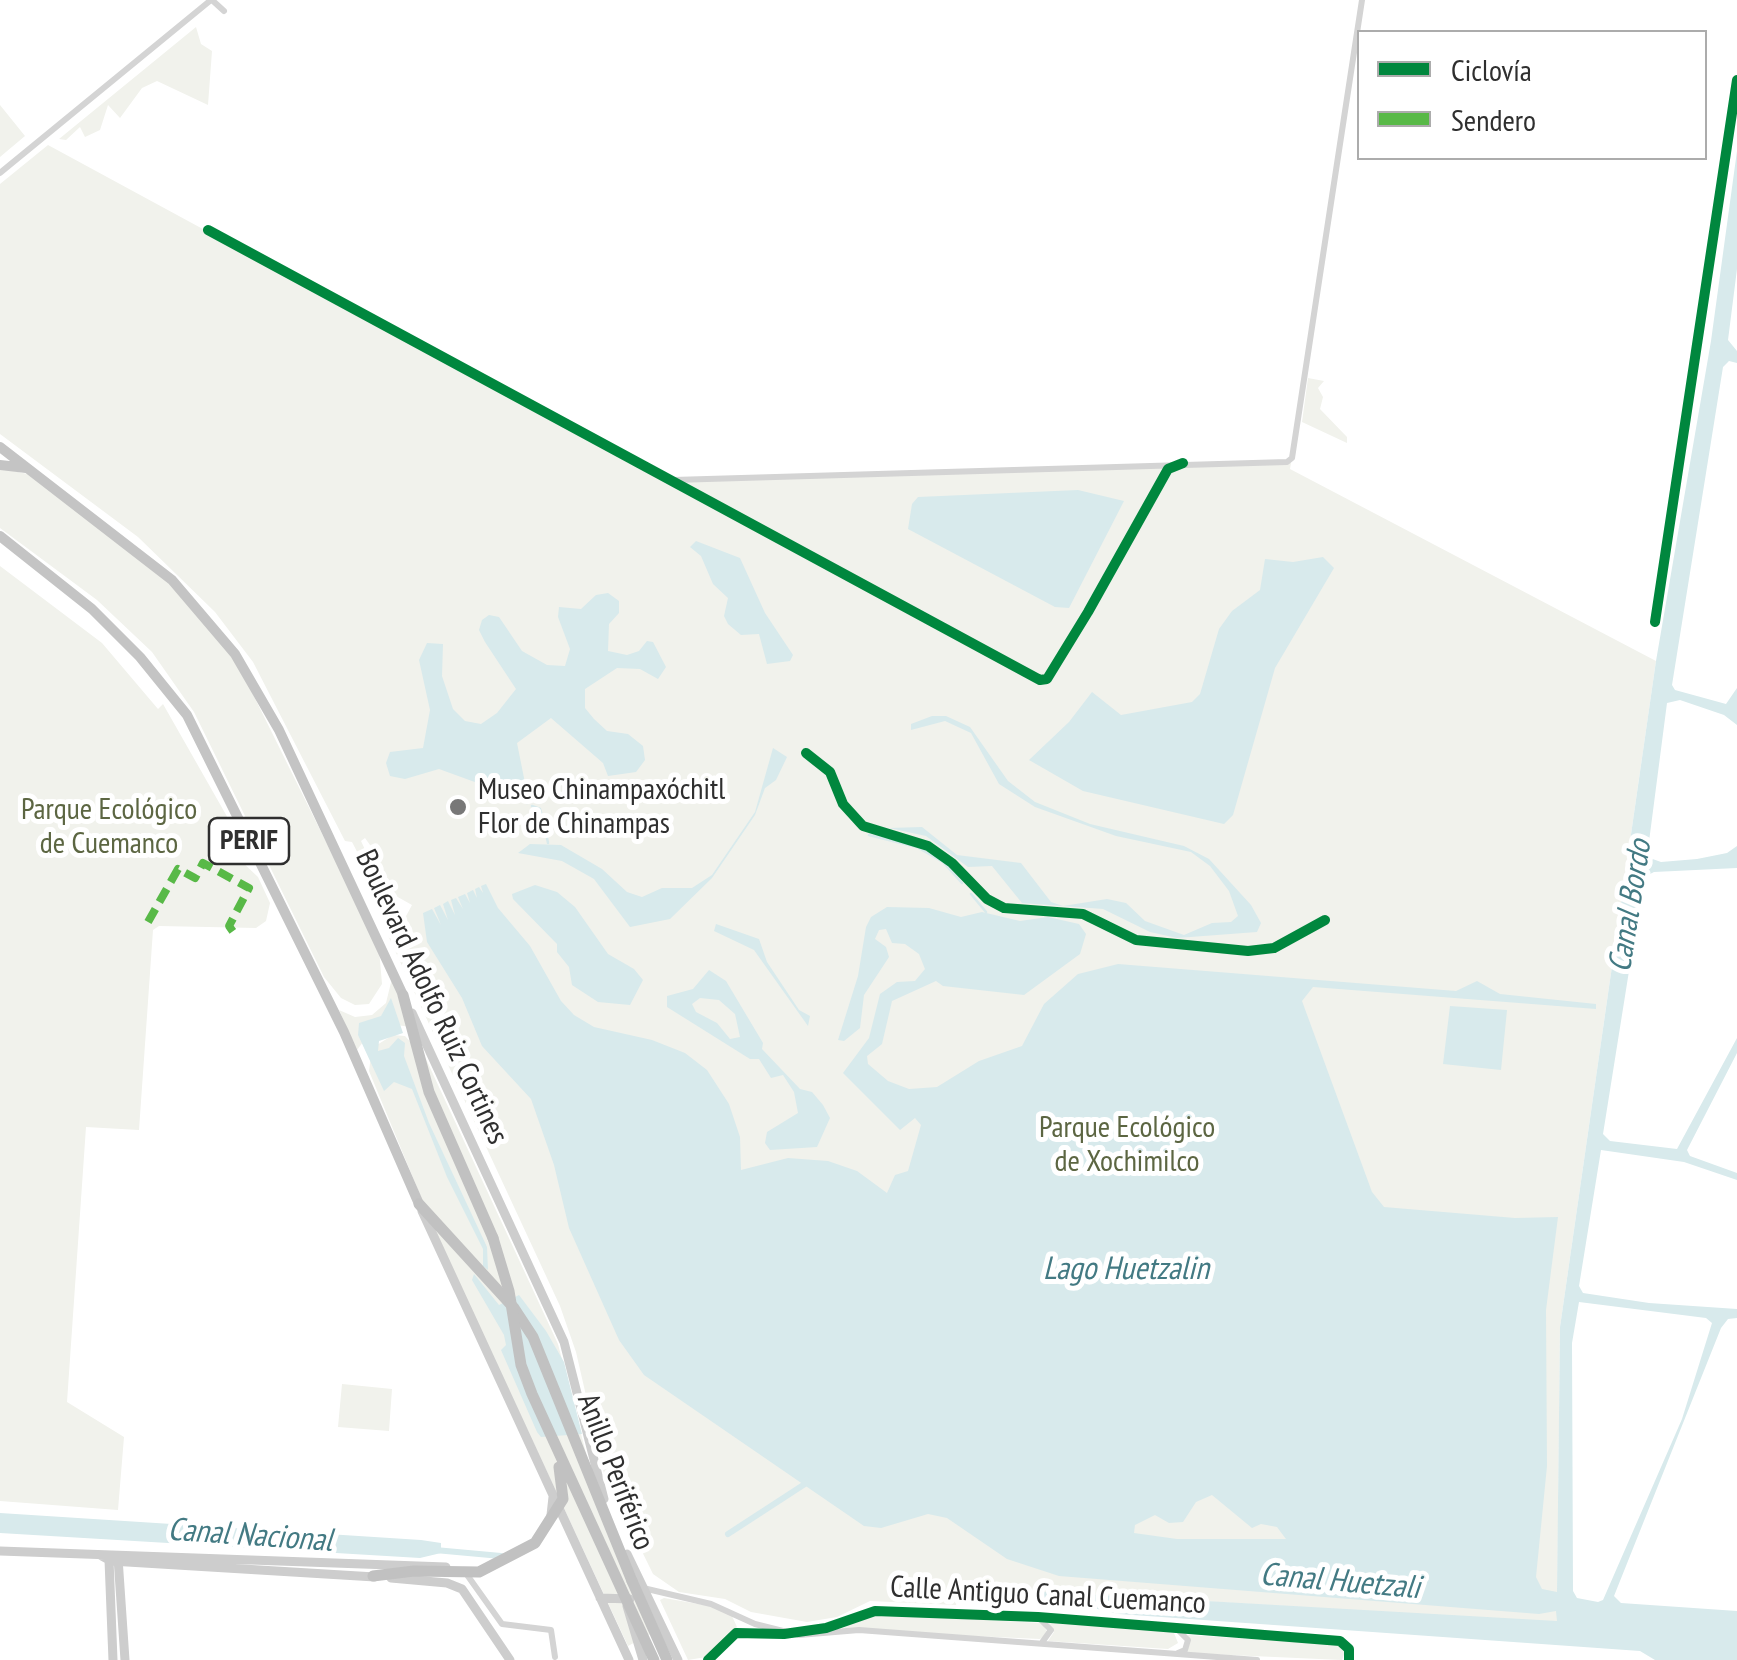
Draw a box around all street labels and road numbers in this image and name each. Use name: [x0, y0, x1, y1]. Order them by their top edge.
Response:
road number: PERIF: [209, 818, 289, 864]
street label: Boulevard Adolfo Ruiz Cortines: [347, 844, 515, 1150]
street label: Anillo Periférico: [569, 1389, 661, 1555]
street label: Calle Antiguo Canal Cuemanco: [889, 1570, 1207, 1622]

